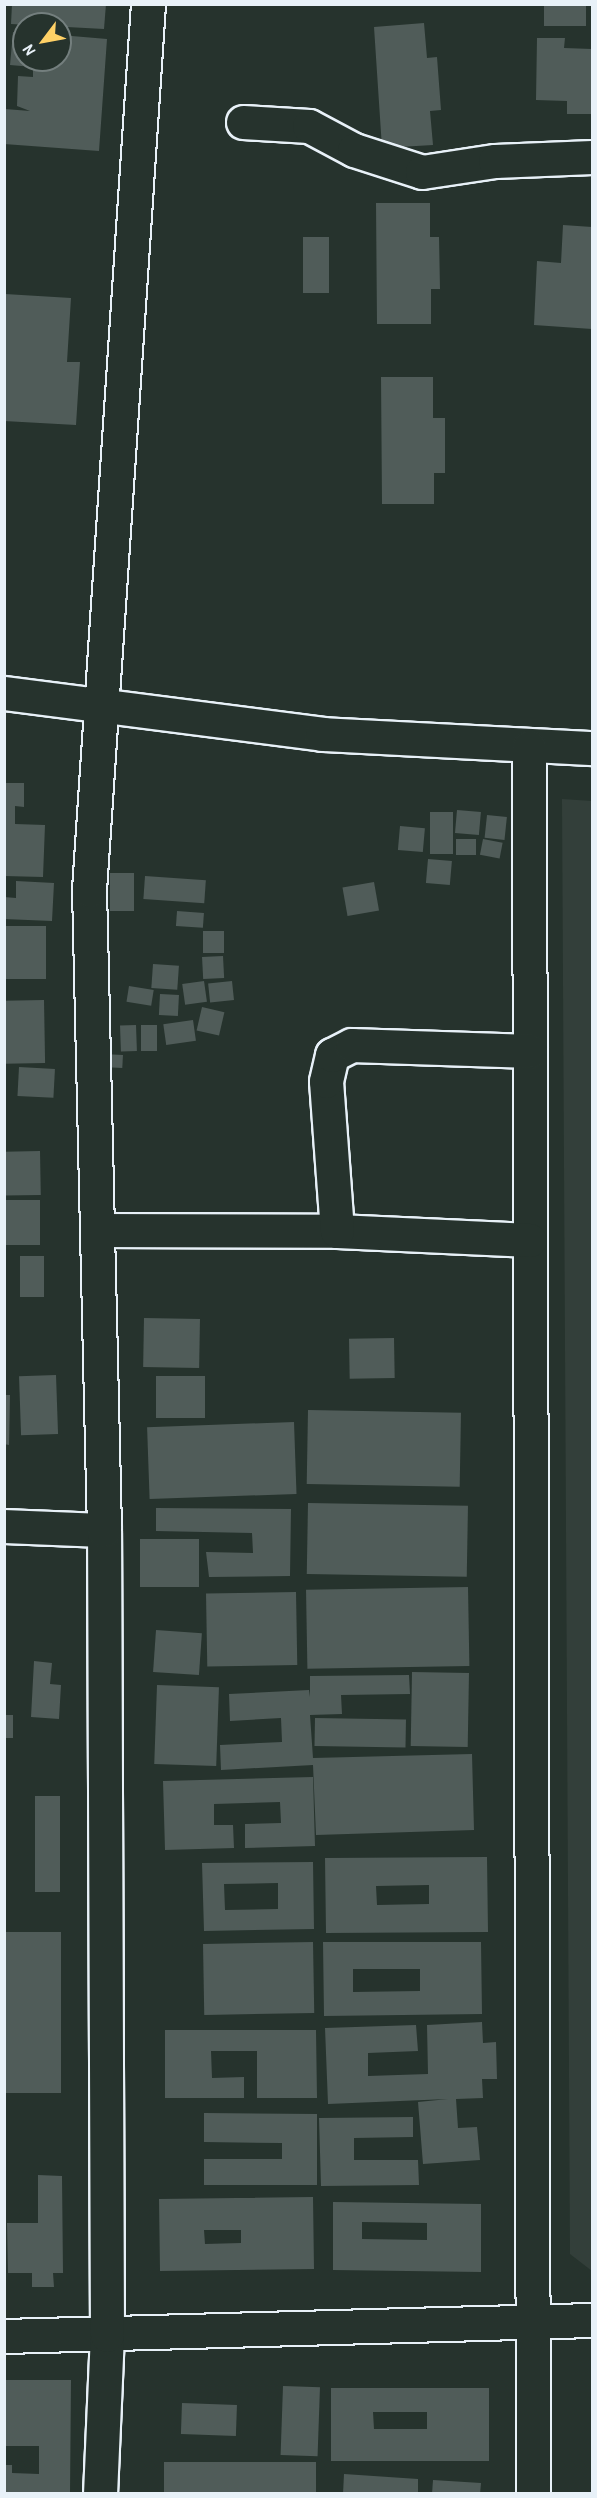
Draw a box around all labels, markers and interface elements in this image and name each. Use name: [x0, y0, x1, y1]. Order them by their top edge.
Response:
north arrow: [12, 12, 72, 72]
text: N: [17, 41, 40, 60]

